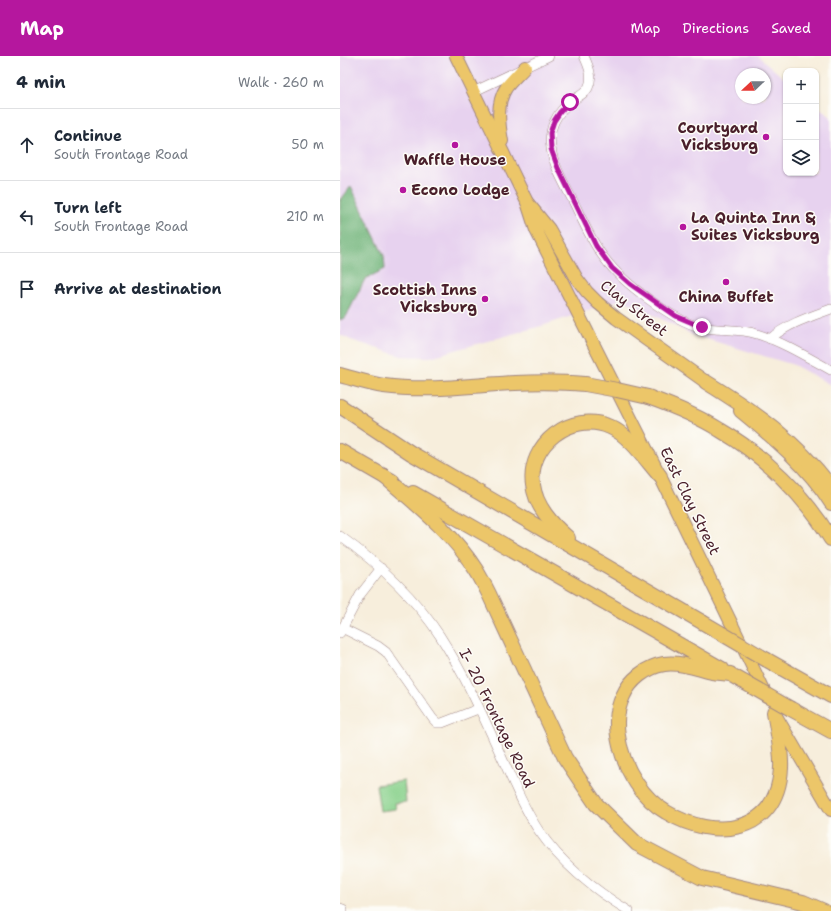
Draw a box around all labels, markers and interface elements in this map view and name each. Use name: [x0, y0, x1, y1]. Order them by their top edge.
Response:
text: Map: [20, 16, 64, 41]
text: Map: [631, 19, 661, 37]
text: Directions: [683, 19, 749, 37]
text: Saved: [771, 19, 811, 37]
north arrow: [735, 68, 771, 104]
map controls: [783, 68, 819, 176]
button: +: [783, 68, 819, 104]
text: 4 min: [16, 71, 66, 93]
text: Walk · 260 m: [238, 74, 324, 91]
route start: [561, 93, 579, 111]
button: −: [783, 104, 819, 140]
place label: Courtyard Vicksburg: [678, 118, 758, 155]
text: Continue: [54, 126, 122, 146]
marker: Courtyard Vicksburg: [761, 132, 771, 142]
icon: ahead: [16, 134, 38, 156]
text: 50 m: [291, 136, 324, 153]
marker: Waffle House: [450, 140, 460, 150]
button: layers: [783, 140, 819, 176]
text: South Frontage Road: [54, 146, 188, 163]
place label: Waffle House: [404, 150, 506, 170]
place label: Econo Lodge: [411, 180, 510, 200]
marker: Econo Lodge: [398, 185, 408, 195]
text: Turn left: [54, 198, 122, 218]
icon: left: [16, 206, 38, 228]
text: 210 m: [286, 208, 324, 225]
place label: La Quinta Inn & Suites Vicksburg: [691, 208, 820, 245]
text: South Frontage Road: [54, 218, 188, 235]
marker: La Quinta Inn & Suites Vicksburg: [678, 222, 688, 232]
street label: Clay Street: [596, 275, 672, 341]
marker: China Buffet: [721, 277, 731, 287]
icon: arrive: [16, 278, 38, 300]
text: Arrive at destination: [54, 279, 222, 299]
place label: Scottish Inns Vicksburg: [373, 280, 477, 317]
place label: China Buffet: [678, 287, 774, 307]
marker: Scottish Inns Vicksburg: [480, 294, 490, 304]
route end: [693, 318, 711, 336]
street label: East Clay Street: [655, 444, 725, 558]
street label: I- 20 Frontage Road: [455, 645, 540, 791]

